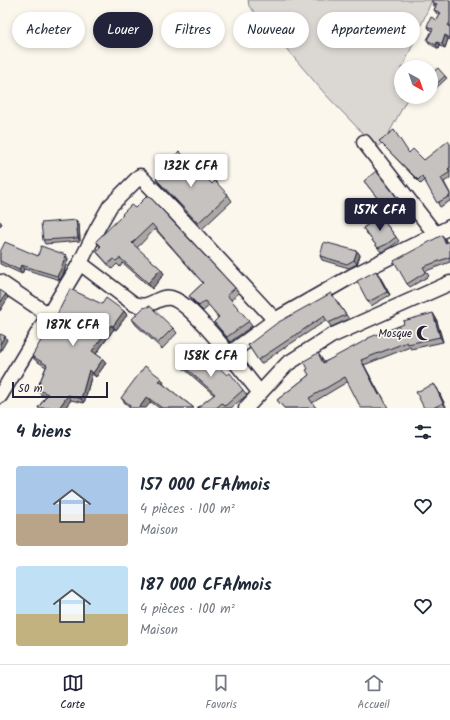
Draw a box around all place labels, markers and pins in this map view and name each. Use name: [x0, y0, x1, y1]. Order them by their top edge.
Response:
pin: 132K CFA: [150, 154, 232, 188]
pin: 157K CFA: [339, 198, 421, 232]
pin: 187K CFA: [32, 313, 114, 347]
mosque icon: Mosque: [415, 324, 433, 342]
place label: Mosque: [378, 325, 412, 343]
pin: 158K CFA: [170, 344, 252, 378]

